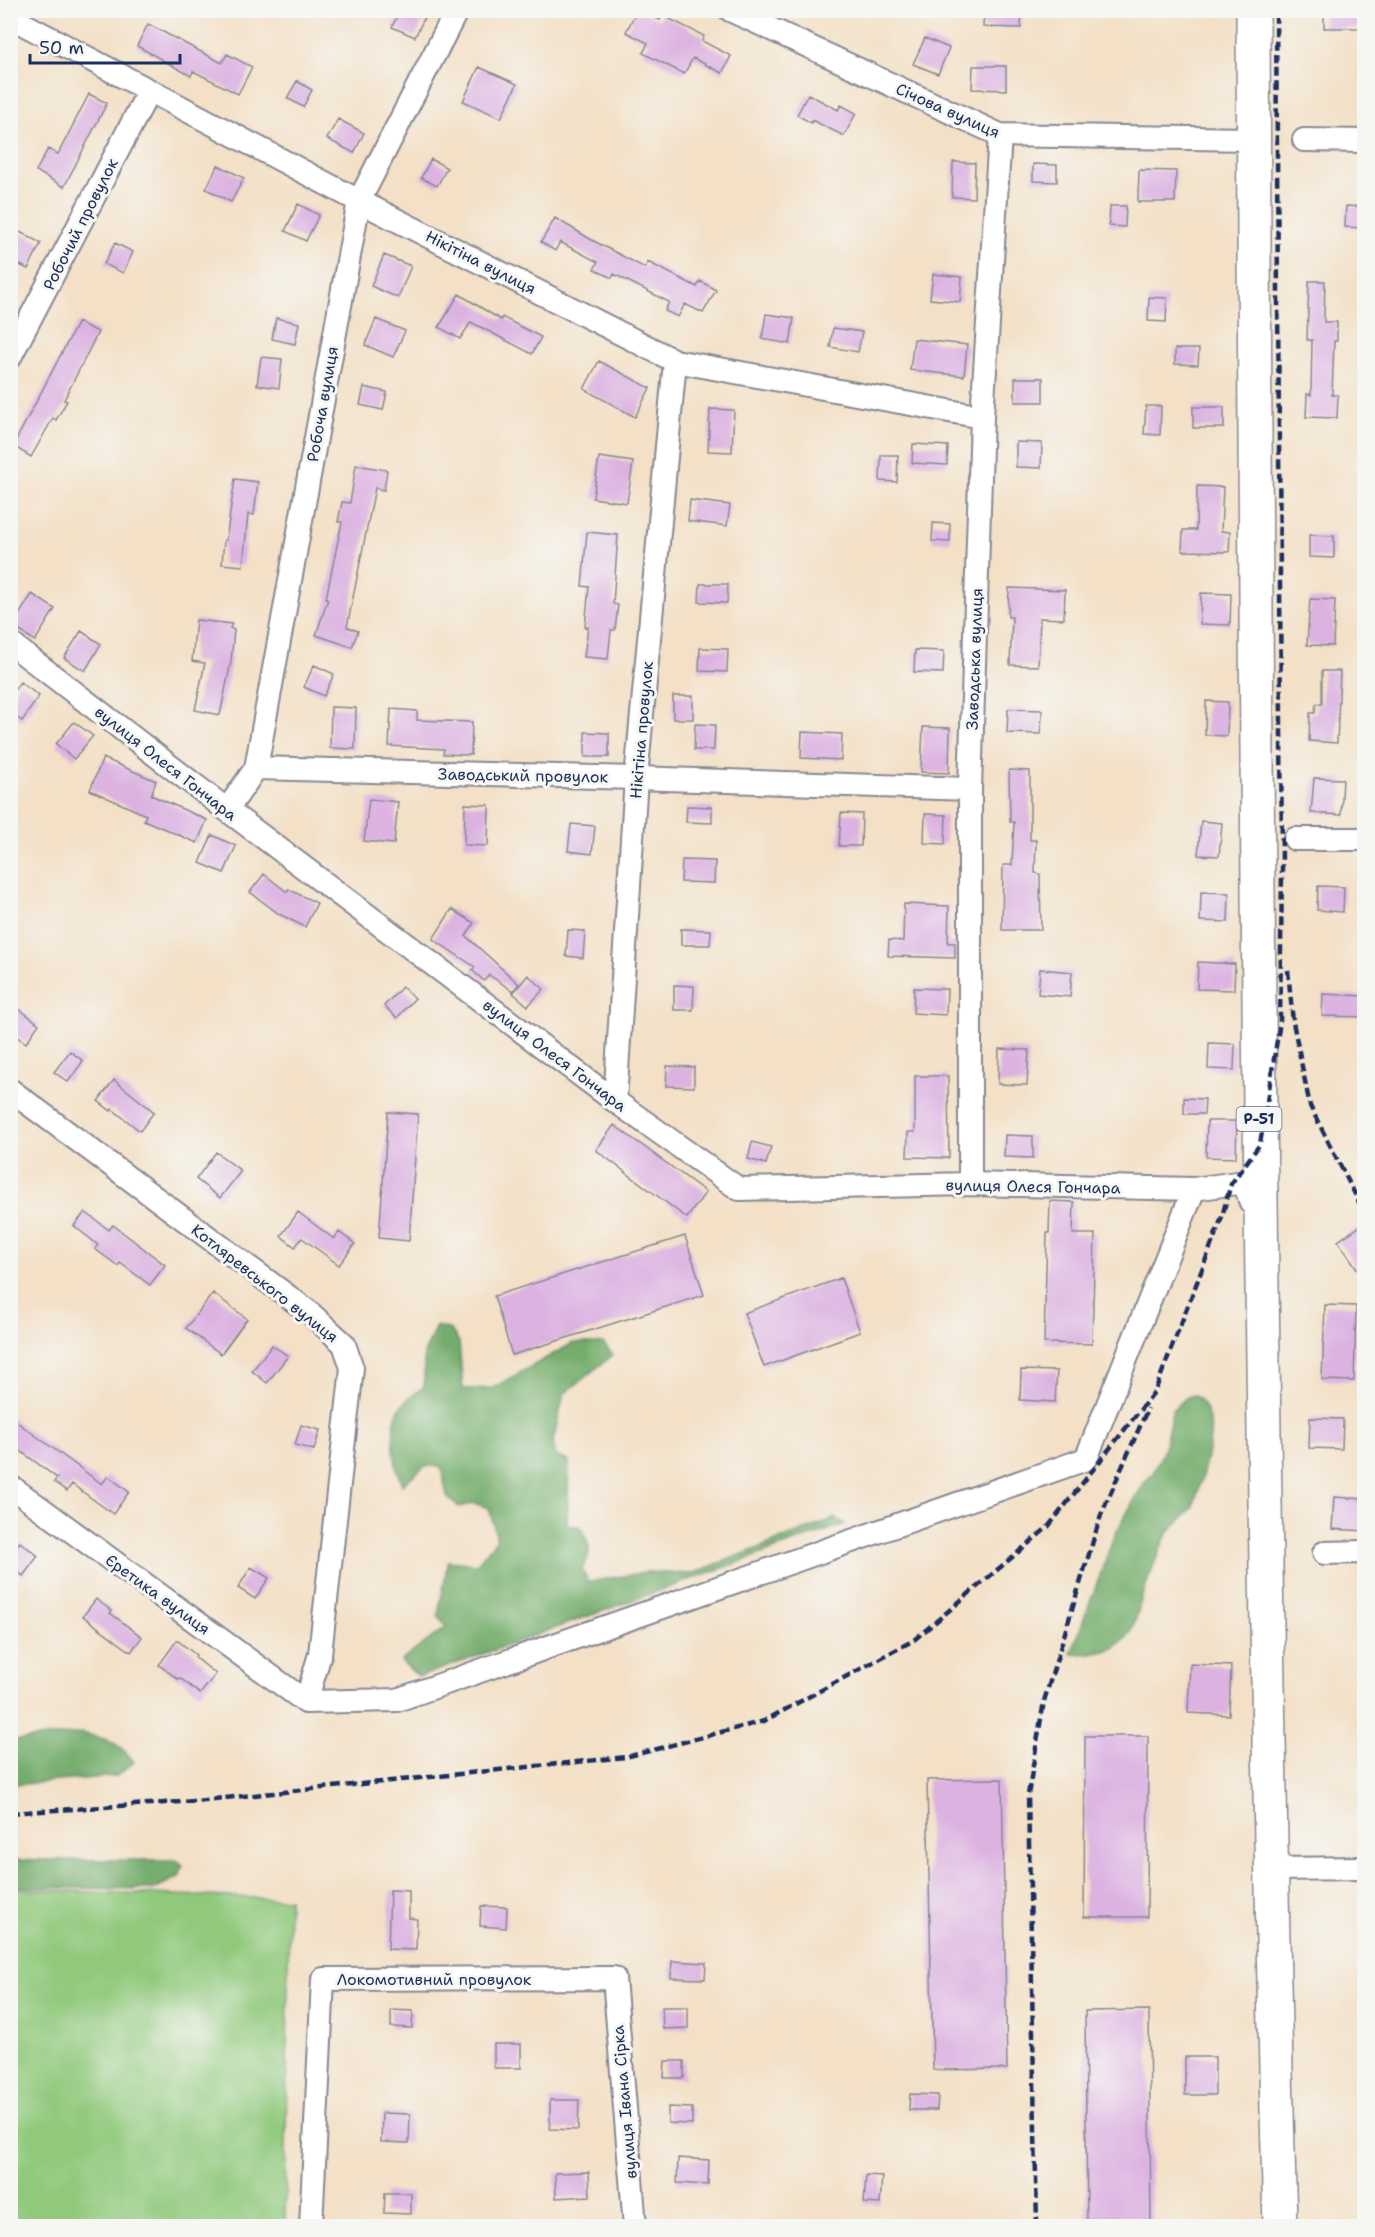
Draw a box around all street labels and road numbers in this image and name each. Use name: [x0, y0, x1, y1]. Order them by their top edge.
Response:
street label: Січова вулиця: [892, 78, 1003, 143]
street label: Робочий провулок: [38, 154, 123, 294]
street label: Нікітіна вулиця: [422, 226, 540, 299]
street label: Робоча вулиця: [302, 344, 343, 464]
street label: Заводська вулиця: [962, 588, 987, 730]
street label: Нікітіна провулок: [625, 660, 658, 800]
street label: вулиця Олеся Гончара: [90, 701, 241, 826]
street label: Заводський провулок: [438, 764, 609, 787]
street label: вулиця Олеся Гончара: [479, 994, 631, 1116]
road number: Р-51: [1236, 1107, 1282, 1131]
street label: вулиця Олеся Гончара: [945, 1174, 1121, 1199]
street label: Котляревського вулиця: [187, 1219, 343, 1347]
street label: Єретика вулиця: [101, 1549, 214, 1640]
street label: Локомотивний провулок: [337, 1969, 532, 1990]
street label: вулиця Івана Сірка: [607, 2024, 642, 2180]

